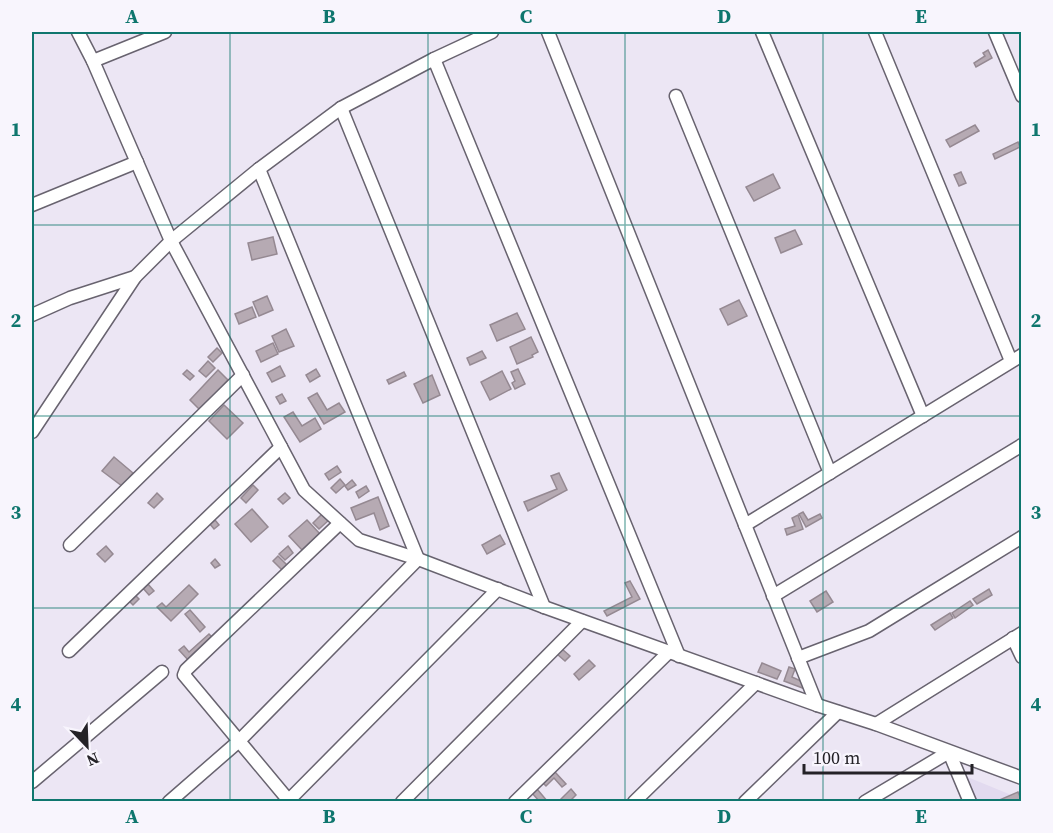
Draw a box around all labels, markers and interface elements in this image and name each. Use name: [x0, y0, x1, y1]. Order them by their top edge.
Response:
text: A: [125, 2, 139, 30]
text: B: [322, 2, 336, 30]
text: C: [520, 2, 532, 30]
text: D: [717, 2, 731, 30]
text: E: [915, 2, 927, 30]
text: 1: [11, 115, 21, 143]
text: 1: [1031, 115, 1041, 143]
text: 2: [11, 306, 22, 334]
text: 2: [1031, 306, 1042, 334]
text: 3: [11, 498, 22, 526]
text: 3: [1031, 498, 1042, 526]
text: 4: [11, 690, 22, 718]
text: 4: [1031, 690, 1042, 718]
north arrow: [57, 716, 117, 776]
scale bar: [804, 737, 972, 775]
text: 100 m: [813, 745, 860, 770]
text: N: [83, 747, 103, 772]
text: A: [125, 802, 139, 830]
text: B: [322, 802, 336, 830]
text: C: [520, 802, 532, 830]
text: D: [717, 802, 731, 830]
text: E: [915, 802, 927, 830]

